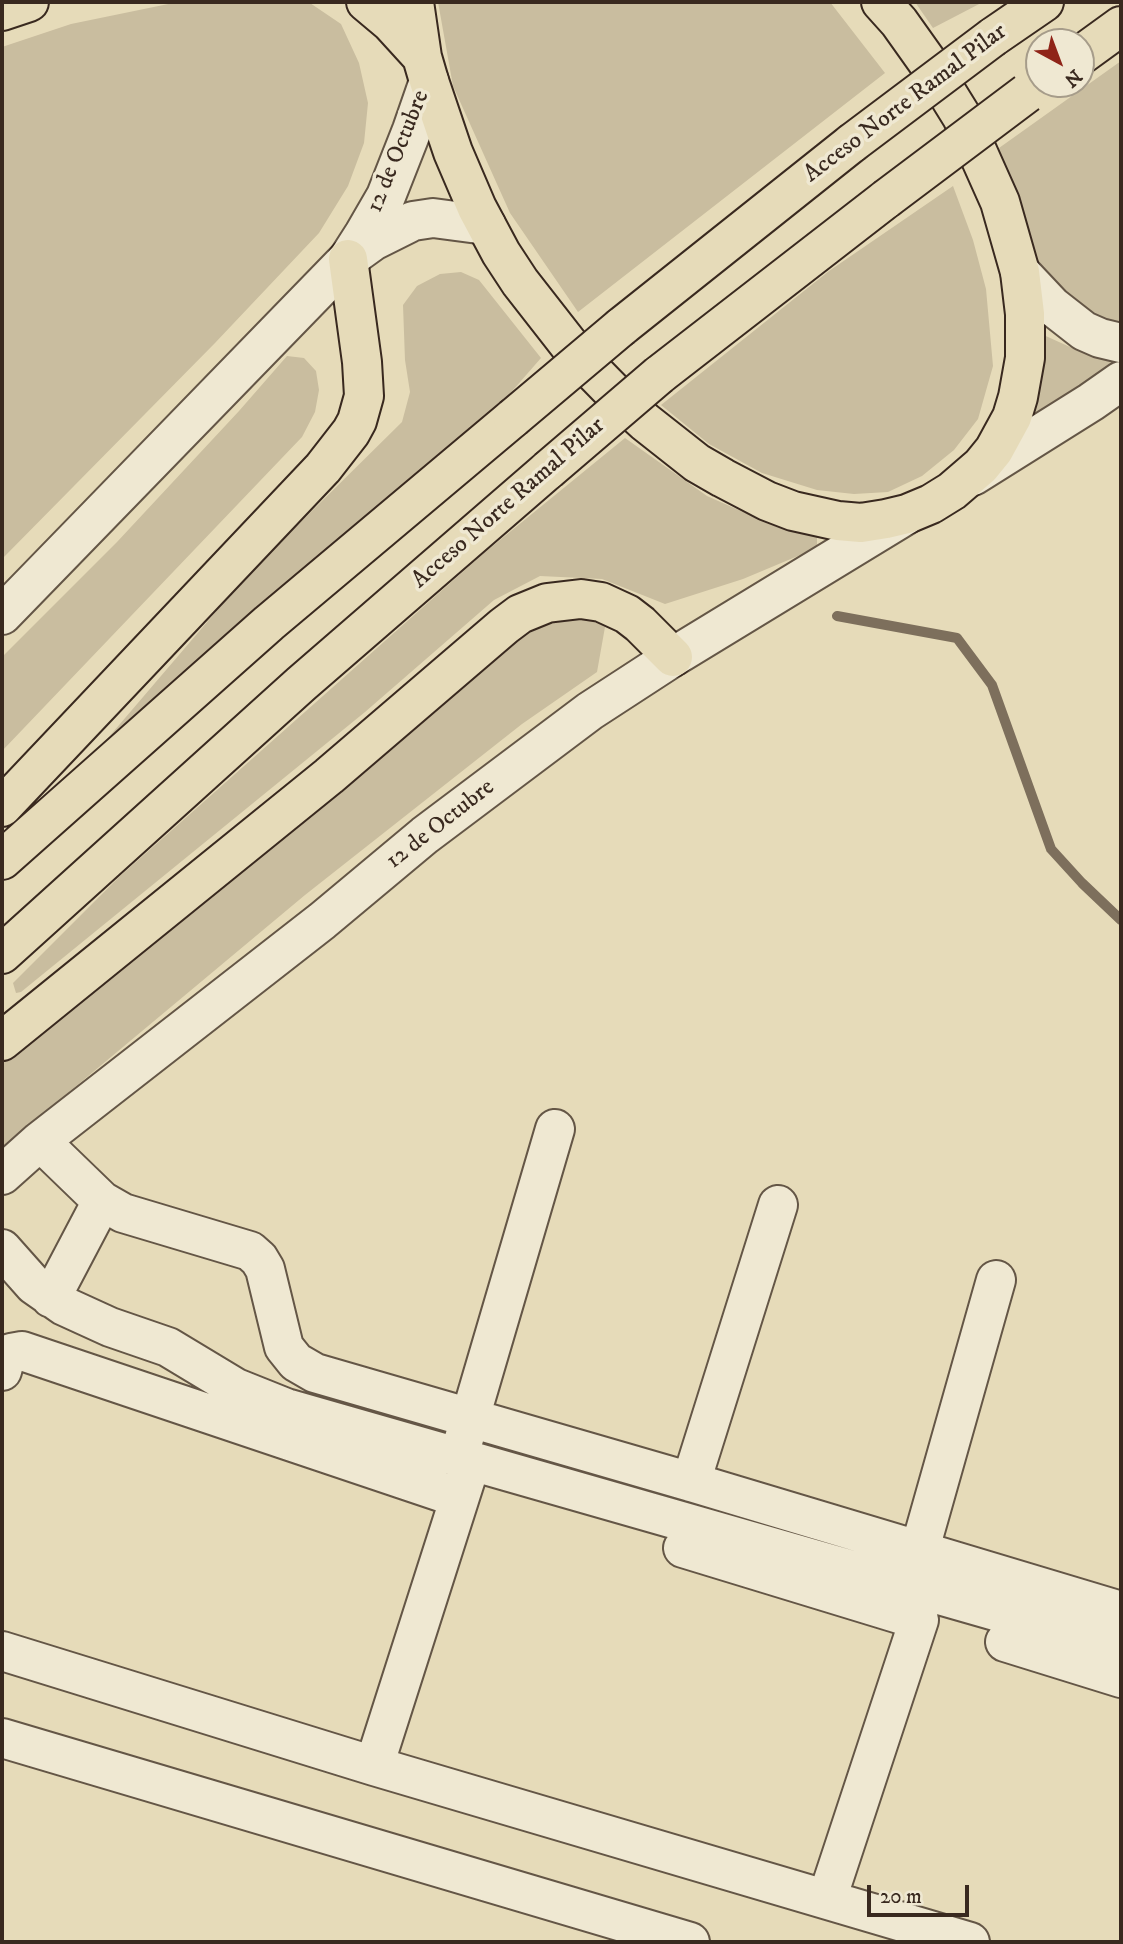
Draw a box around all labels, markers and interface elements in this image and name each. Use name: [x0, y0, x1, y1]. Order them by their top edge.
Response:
street label: Acceso Norte Ramal Pilar: [799, 18, 1013, 190]
north arrow: [1025, 28, 1095, 98]
text: N: [1059, 64, 1086, 92]
street label: 12 de Octubre: [361, 87, 437, 217]
street label: Acceso Norte Ramal Pilar: [407, 412, 611, 596]
street label: 12 de Octubre: [381, 774, 501, 876]
scale bar: [871, 1870, 972, 1914]
text: 20 m: [880, 1884, 922, 1910]

